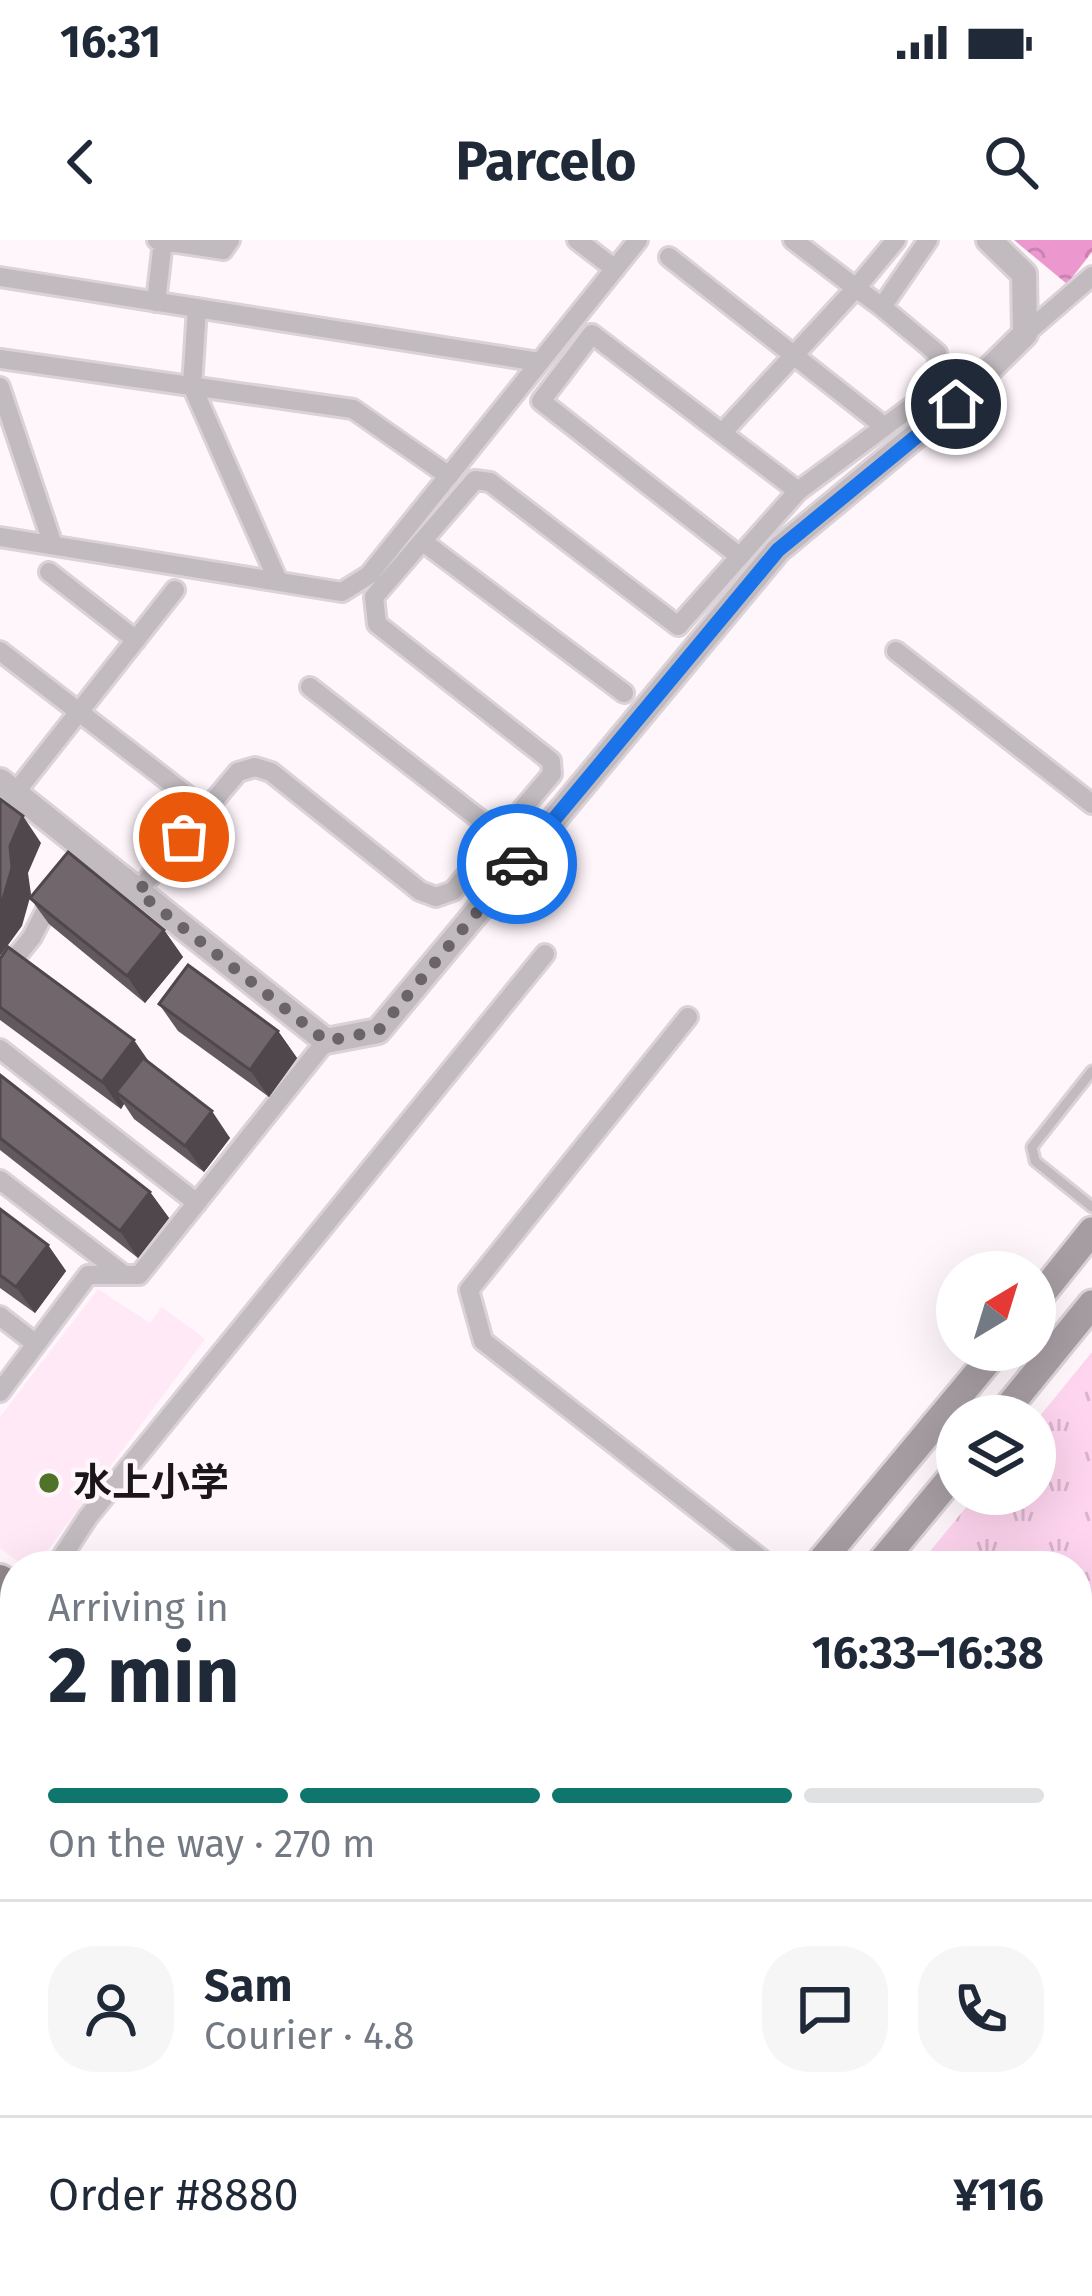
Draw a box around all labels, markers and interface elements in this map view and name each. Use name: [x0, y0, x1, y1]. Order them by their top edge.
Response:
text: 16:31: [60, 15, 161, 69]
icon: back: [48, 129, 114, 195]
icon: search: [978, 129, 1044, 195]
text: Parcelo: [455, 130, 637, 194]
pin: [905, 353, 1007, 455]
icon: home: [923, 371, 989, 437]
pin: [133, 786, 235, 888]
icon: bag: [151, 804, 217, 870]
courier: [457, 804, 577, 924]
icon: car: [484, 831, 550, 897]
north arrow: [936, 1251, 1056, 1371]
map controls: [936, 1251, 1056, 1515]
button: layers: [936, 1395, 1056, 1515]
place label: 水上小学: [73, 1460, 229, 1506]
marker: 水上小学: [36, 1470, 62, 1496]
text: Arriving in: [48, 1585, 229, 1631]
text: 16:33–16:38: [812, 1626, 1044, 1680]
text: 2 min: [48, 1629, 240, 1723]
text: On the way · 270 m: [48, 1821, 375, 1867]
button: person: [48, 1946, 174, 2072]
button: chat: [762, 1946, 888, 2072]
button: phone: [918, 1946, 1044, 2072]
text: Sam: [204, 1959, 292, 2013]
text: Courier · 4.8: [204, 2013, 415, 2059]
text: Order #8880: [48, 2168, 299, 2222]
text: ¥116: [953, 2168, 1044, 2222]

